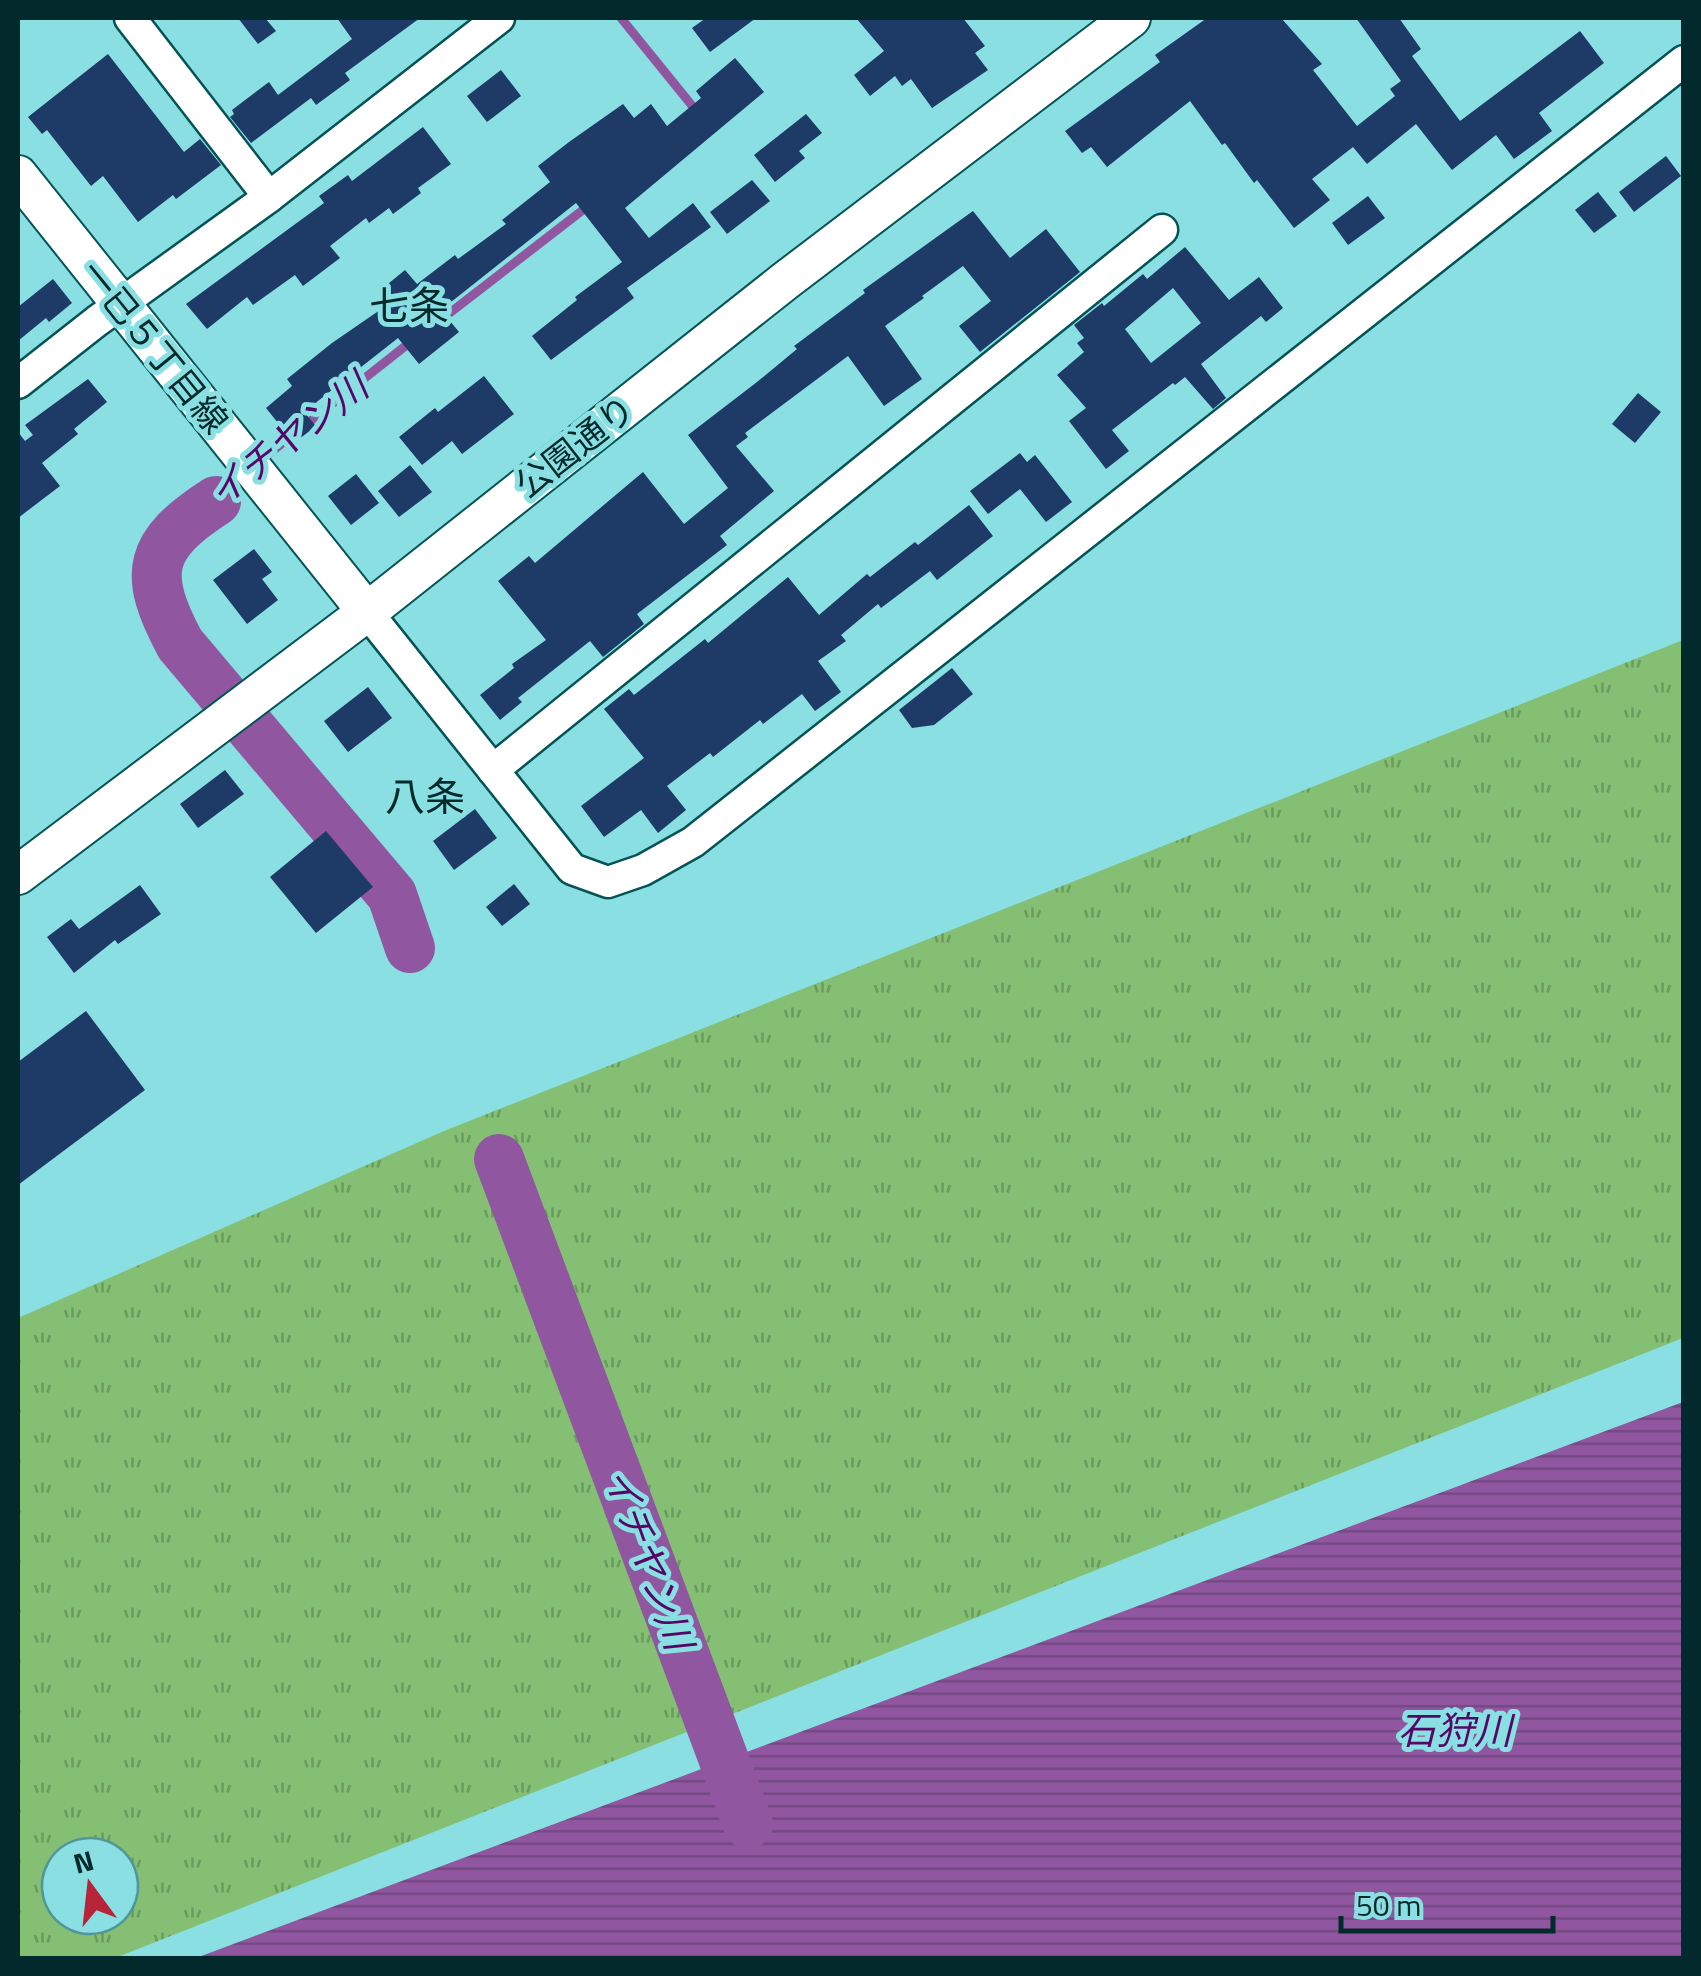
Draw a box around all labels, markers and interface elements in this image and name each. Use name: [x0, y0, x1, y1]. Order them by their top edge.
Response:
street label: 一已５丁目線: [68, 248, 242, 445]
district label: 七条: [369, 275, 449, 336]
water label: イチヤン川: [195, 355, 383, 521]
street label: 公園通り: [503, 382, 646, 511]
district label: 八条: [385, 766, 465, 827]
water label: イチヤン川: [589, 1459, 710, 1662]
water label: 石狩川: [1398, 1701, 1516, 1759]
north arrow: [40, 1836, 140, 1936]
text: N: [68, 1838, 98, 1885]
scale bar: [1341, 1871, 1554, 1933]
text: 50 m: [1356, 1882, 1421, 1928]

